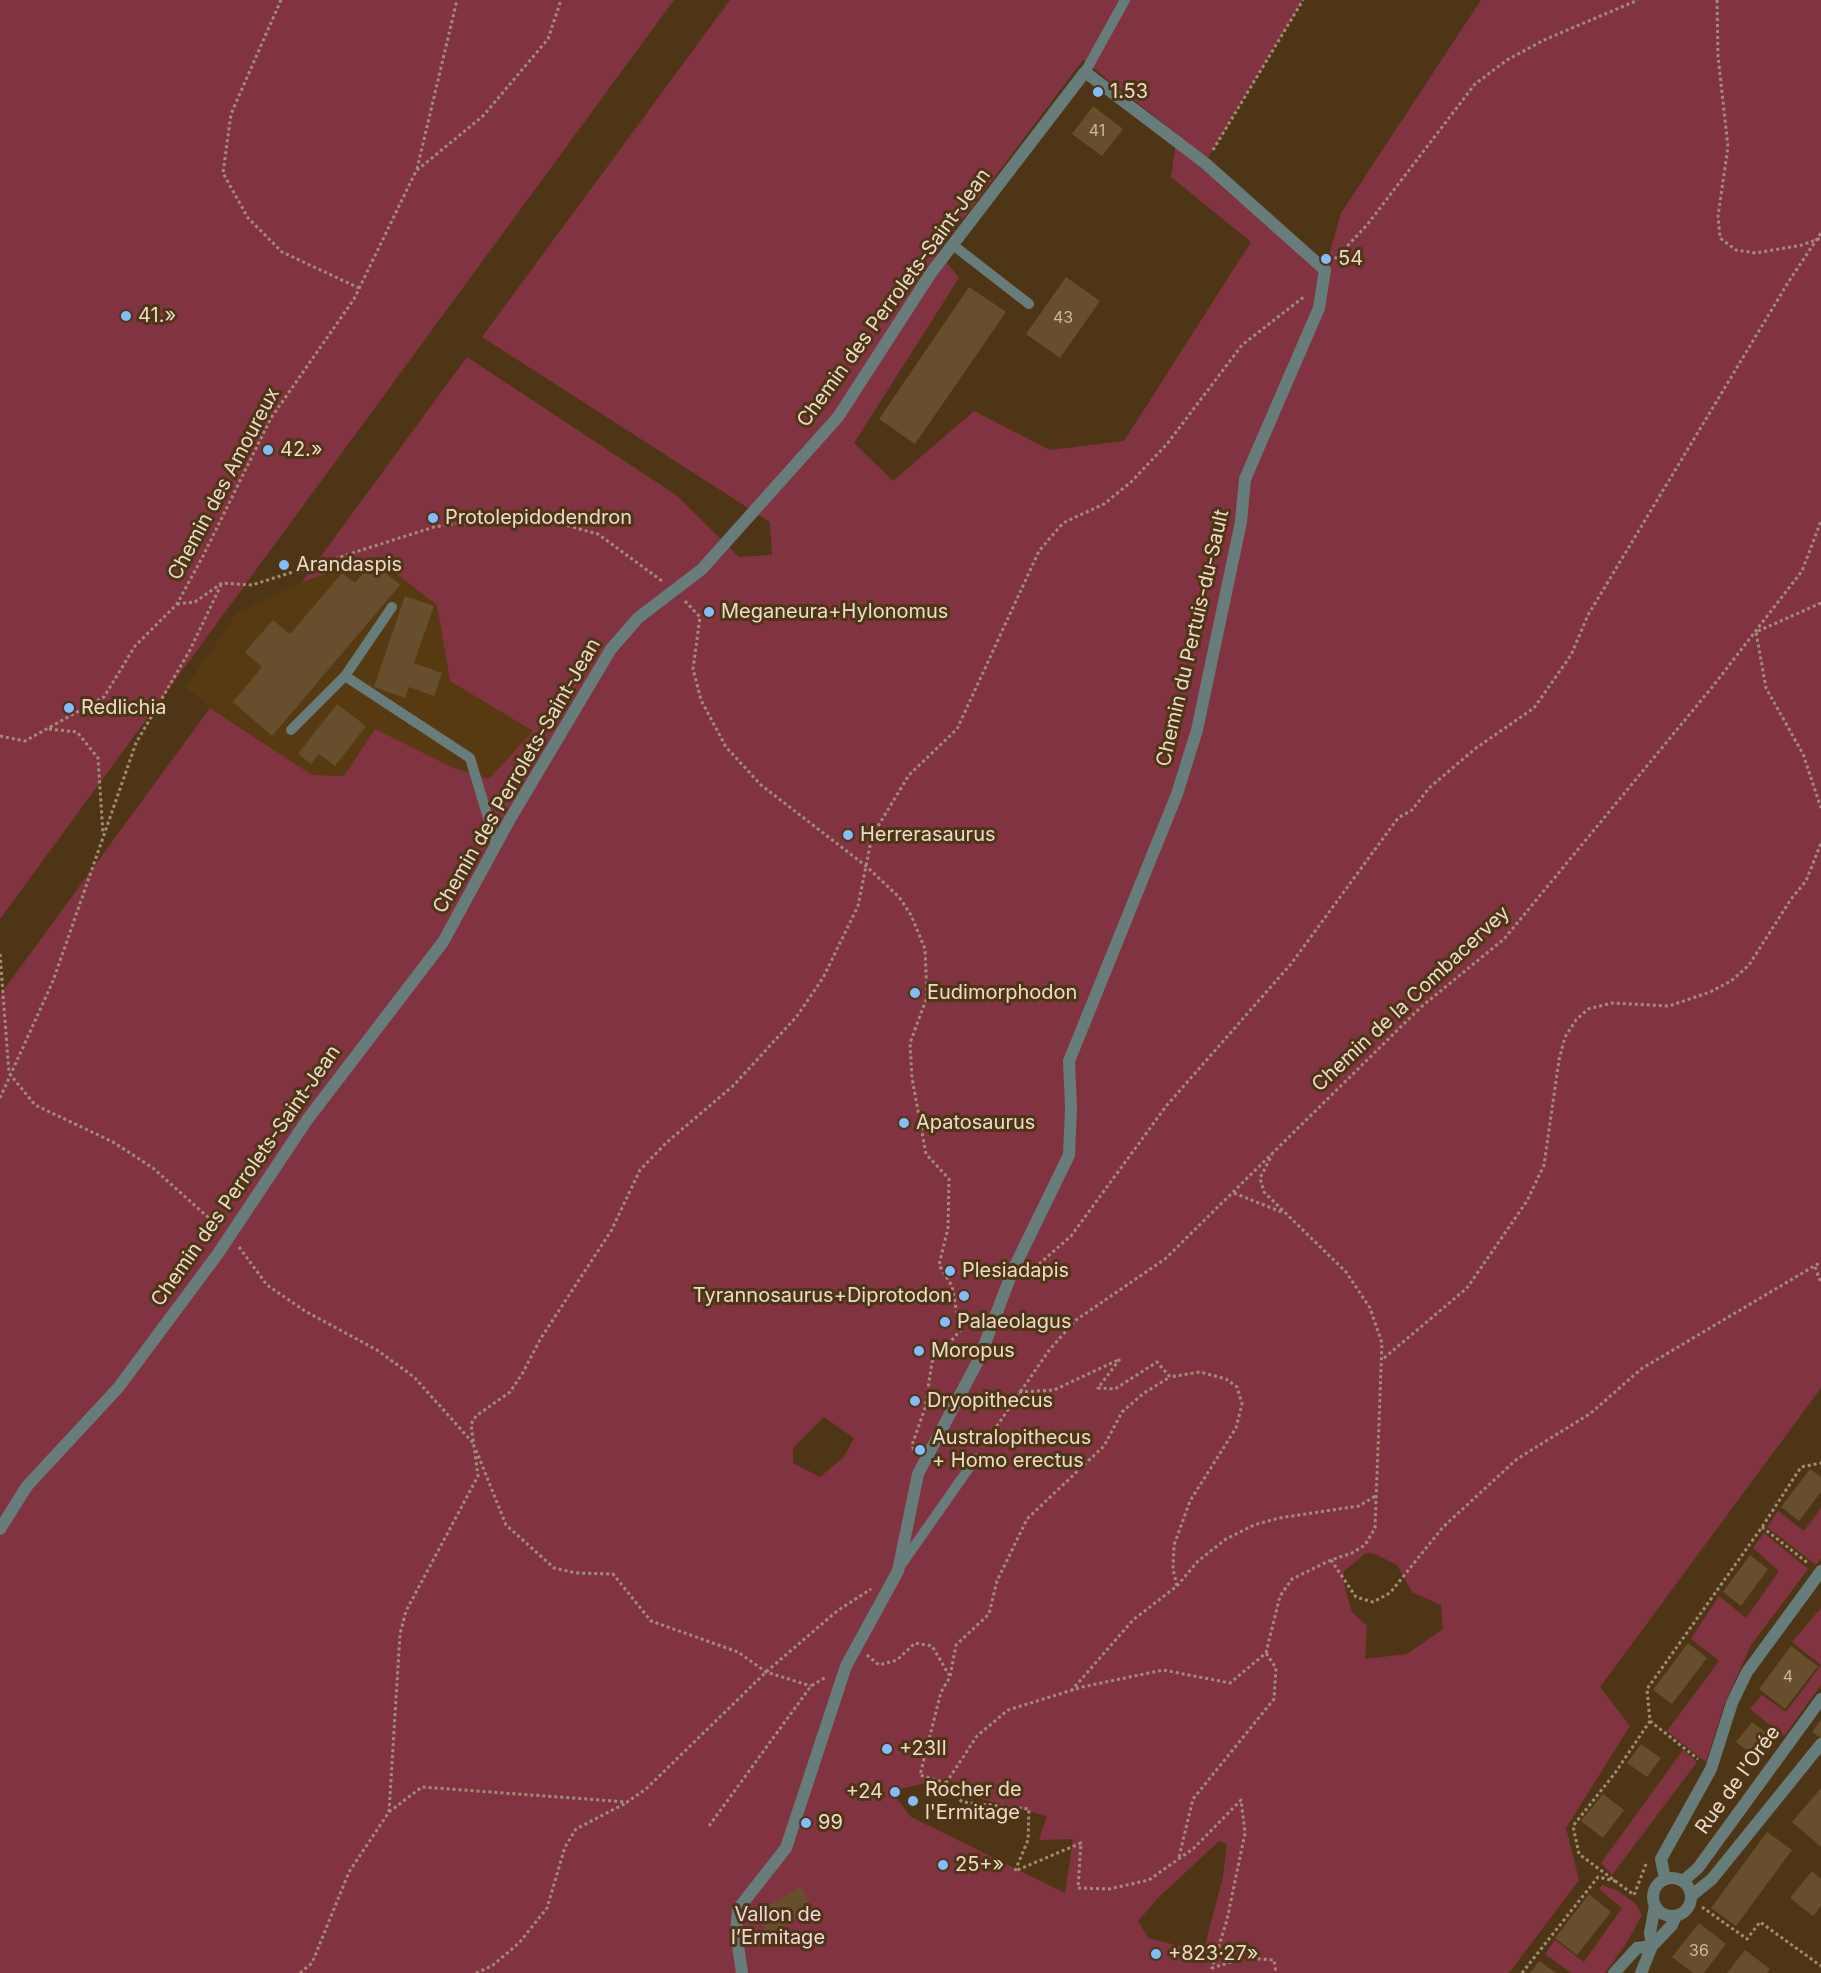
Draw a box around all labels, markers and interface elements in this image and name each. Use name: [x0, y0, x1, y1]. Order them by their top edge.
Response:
place label: 1.53: [1110, 80, 1148, 104]
marker: 1.53: [1091, 85, 1105, 99]
house number: 41: [1089, 121, 1105, 141]
street label: Chemin des Perrolets-Saint-Jean: [792, 164, 996, 432]
place label: 54: [1338, 247, 1363, 271]
marker: 54: [1319, 252, 1333, 266]
place label: 41.»: [138, 304, 176, 328]
house number: 43: [1053, 308, 1073, 328]
marker: 41.»: [119, 309, 133, 323]
street label: Chemin des Amoureux: [163, 384, 285, 584]
place label: 42.»: [280, 438, 323, 462]
marker: 42.»: [261, 443, 275, 457]
place label: Protolepidodendron: [445, 506, 632, 530]
street label: Chemin du Pertuis-du-Sault: [1152, 507, 1234, 769]
marker: Protolepidodendron: [426, 511, 440, 525]
place label: Arandaspis: [296, 553, 402, 577]
marker: Arandaspis: [277, 558, 291, 572]
place label: Meganeura+Hylonomus: [721, 600, 948, 624]
marker: Meganeura+Hylonomus: [702, 605, 716, 619]
street label: Chemin des Perrolets-Saint-Jean: [428, 634, 606, 918]
place label: Redlichia: [81, 696, 166, 720]
marker: Redlichia: [62, 701, 76, 715]
place label: Herrerasaurus: [860, 823, 996, 847]
marker: Herrerasaurus: [841, 828, 855, 842]
street label: Chemin de la Combacervey: [1307, 901, 1515, 1097]
place label: Eudimorphodon: [927, 981, 1077, 1005]
marker: Eudimorphodon: [908, 986, 922, 1000]
street label: Chemin des Perrolets-Saint-Jean: [146, 1041, 346, 1311]
place label: Apatosaurus: [916, 1111, 1035, 1135]
marker: Apatosaurus: [897, 1116, 911, 1130]
place label: Plesiadapis: [962, 1259, 1069, 1283]
marker: Plesiadapis: [943, 1264, 957, 1278]
place label: Tyrannosaurus+Diprotodon: [693, 1284, 952, 1308]
marker: Tyrannosaurus+Diprotodon: [957, 1289, 971, 1303]
place label: Palaeolagus: [957, 1310, 1071, 1334]
marker: Palaeolagus: [938, 1315, 952, 1329]
place label: Moropus: [931, 1339, 1015, 1363]
marker: Moropus: [912, 1344, 926, 1358]
place label: Dryopithecus: [927, 1389, 1053, 1413]
marker: Dryopithecus: [908, 1394, 922, 1408]
place label: Australopithecus + Homo erectus: [932, 1426, 1091, 1473]
marker: Australopithecus + Homo erectus: [913, 1443, 927, 1457]
house number: 4: [1783, 1667, 1793, 1687]
street label: Rue de l'Orée: [1691, 1721, 1785, 1839]
place label: +23II: [899, 1737, 947, 1761]
marker: +23II: [880, 1742, 894, 1756]
place label: Rocher de l'Ermitage: [925, 1778, 1022, 1825]
place label: +24: [846, 1780, 883, 1804]
marker: +24: [888, 1785, 902, 1799]
marker: Rocher de l'Ermitage: [906, 1794, 920, 1808]
place label: 99: [818, 1811, 843, 1835]
marker: 99: [799, 1816, 813, 1830]
place label: 25+»: [955, 1853, 1004, 1877]
marker: 25+»: [936, 1858, 950, 1872]
park label: Vallon de l’Ermitage: [731, 1903, 825, 1950]
house number: 36: [1689, 1941, 1709, 1961]
place label: +823·27»: [1168, 1942, 1258, 1966]
marker: +823·27»: [1149, 1947, 1163, 1961]

